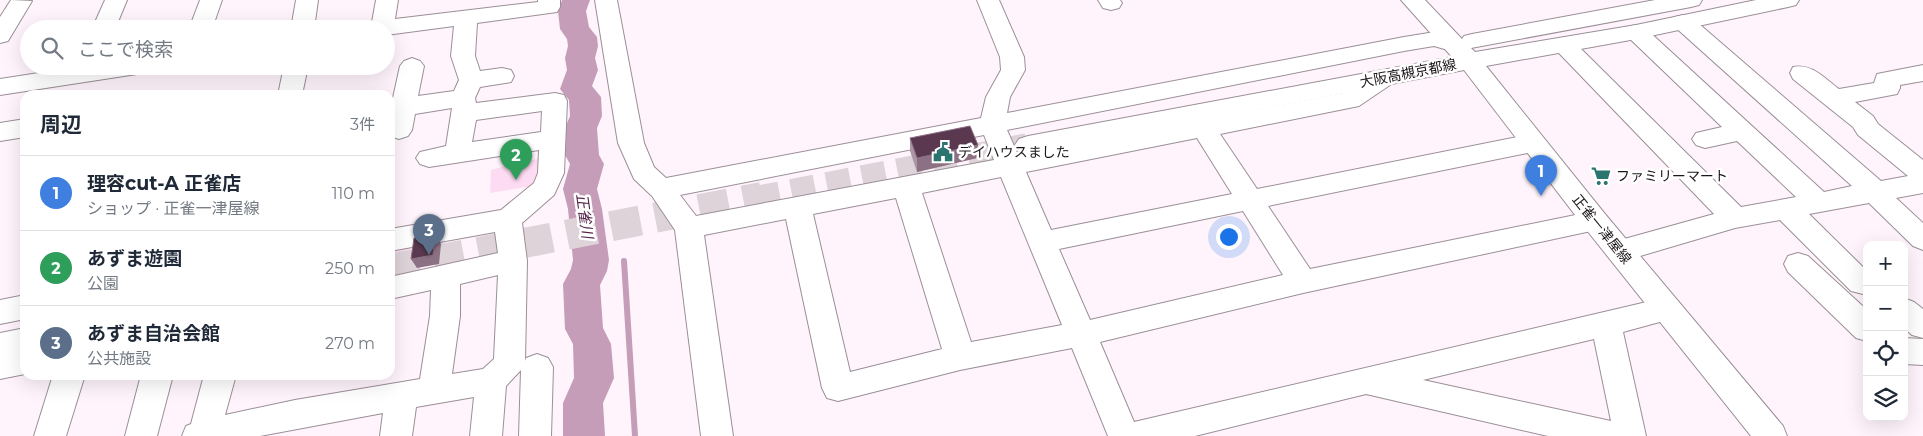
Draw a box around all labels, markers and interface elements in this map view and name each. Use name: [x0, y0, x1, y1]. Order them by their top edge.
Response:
search box: [20, 20, 395, 75]
icon: search: [38, 34, 66, 62]
text: ここで検索: [78, 38, 173, 61]
street label: 大阪高槻京都線: [1358, 55, 1458, 91]
text: 周辺: [40, 112, 82, 137]
text: 3件: [350, 115, 375, 134]
pin: 2: [500, 139, 532, 180]
public building icon: デイハウスました: [932, 141, 954, 163]
place label: デイハウスました: [958, 143, 1070, 161]
pin: 1: [1525, 155, 1557, 196]
supermarket icon: ファミリーマート: [1590, 165, 1612, 187]
place label: ファミリーマート: [1616, 167, 1728, 185]
text: 理容cut-A 正雀店: [87, 172, 241, 195]
text: 1: [53, 184, 59, 203]
text: 110 m: [332, 184, 375, 203]
street label: 正雀一津屋線: [1569, 191, 1635, 267]
water label: 正雀川: [572, 192, 598, 242]
text: ショップ · 正雀一津屋線: [87, 199, 259, 218]
pin: 3: [413, 214, 445, 255]
your location: [1216, 224, 1242, 250]
map controls: [1863, 241, 1908, 421]
button: +: [1863, 241, 1908, 286]
text: あずま遊園: [87, 247, 182, 270]
text: 2: [51, 259, 61, 278]
text: 250 m: [325, 259, 375, 278]
text: 公園: [87, 274, 119, 293]
button: −: [1863, 286, 1908, 331]
text: あずま自治会館: [87, 322, 220, 345]
button: locate: [1863, 331, 1908, 376]
text: 3: [51, 334, 61, 353]
text: 270 m: [325, 334, 375, 353]
text: 公共施設: [87, 349, 151, 368]
button: layers: [1863, 376, 1908, 421]

